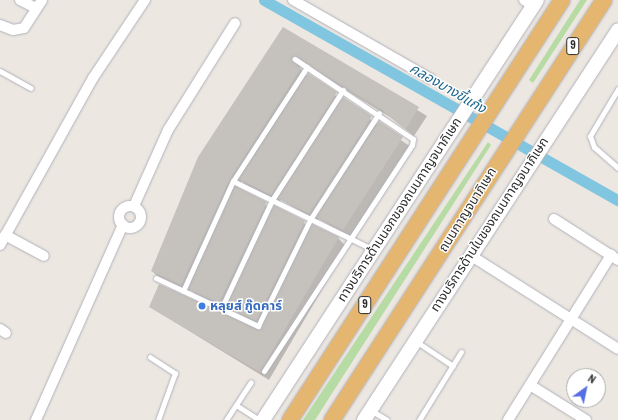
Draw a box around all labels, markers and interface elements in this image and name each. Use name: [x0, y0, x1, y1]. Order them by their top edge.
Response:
road number: 9: [566, 36, 580, 56]
water label: คลองบางขี้แก้ง: [407, 59, 489, 117]
street label: ทางบริการด้านนอกของถนนกาญจนาภิเษก: [335, 115, 465, 305]
street label: ทางบริการด้านในของถนนกาญจนาภิเษก: [428, 135, 552, 315]
street label: ถนนกาญจนาภิเษก: [436, 165, 500, 255]
road number: 9: [358, 295, 372, 315]
place label: หลุยส์ กู๊ดคาร์: [210, 298, 282, 314]
marker: หลุยส์ กู๊ดคาร์: [197, 301, 207, 311]
north arrow: [566, 368, 606, 408]
text: N: [585, 371, 599, 386]

